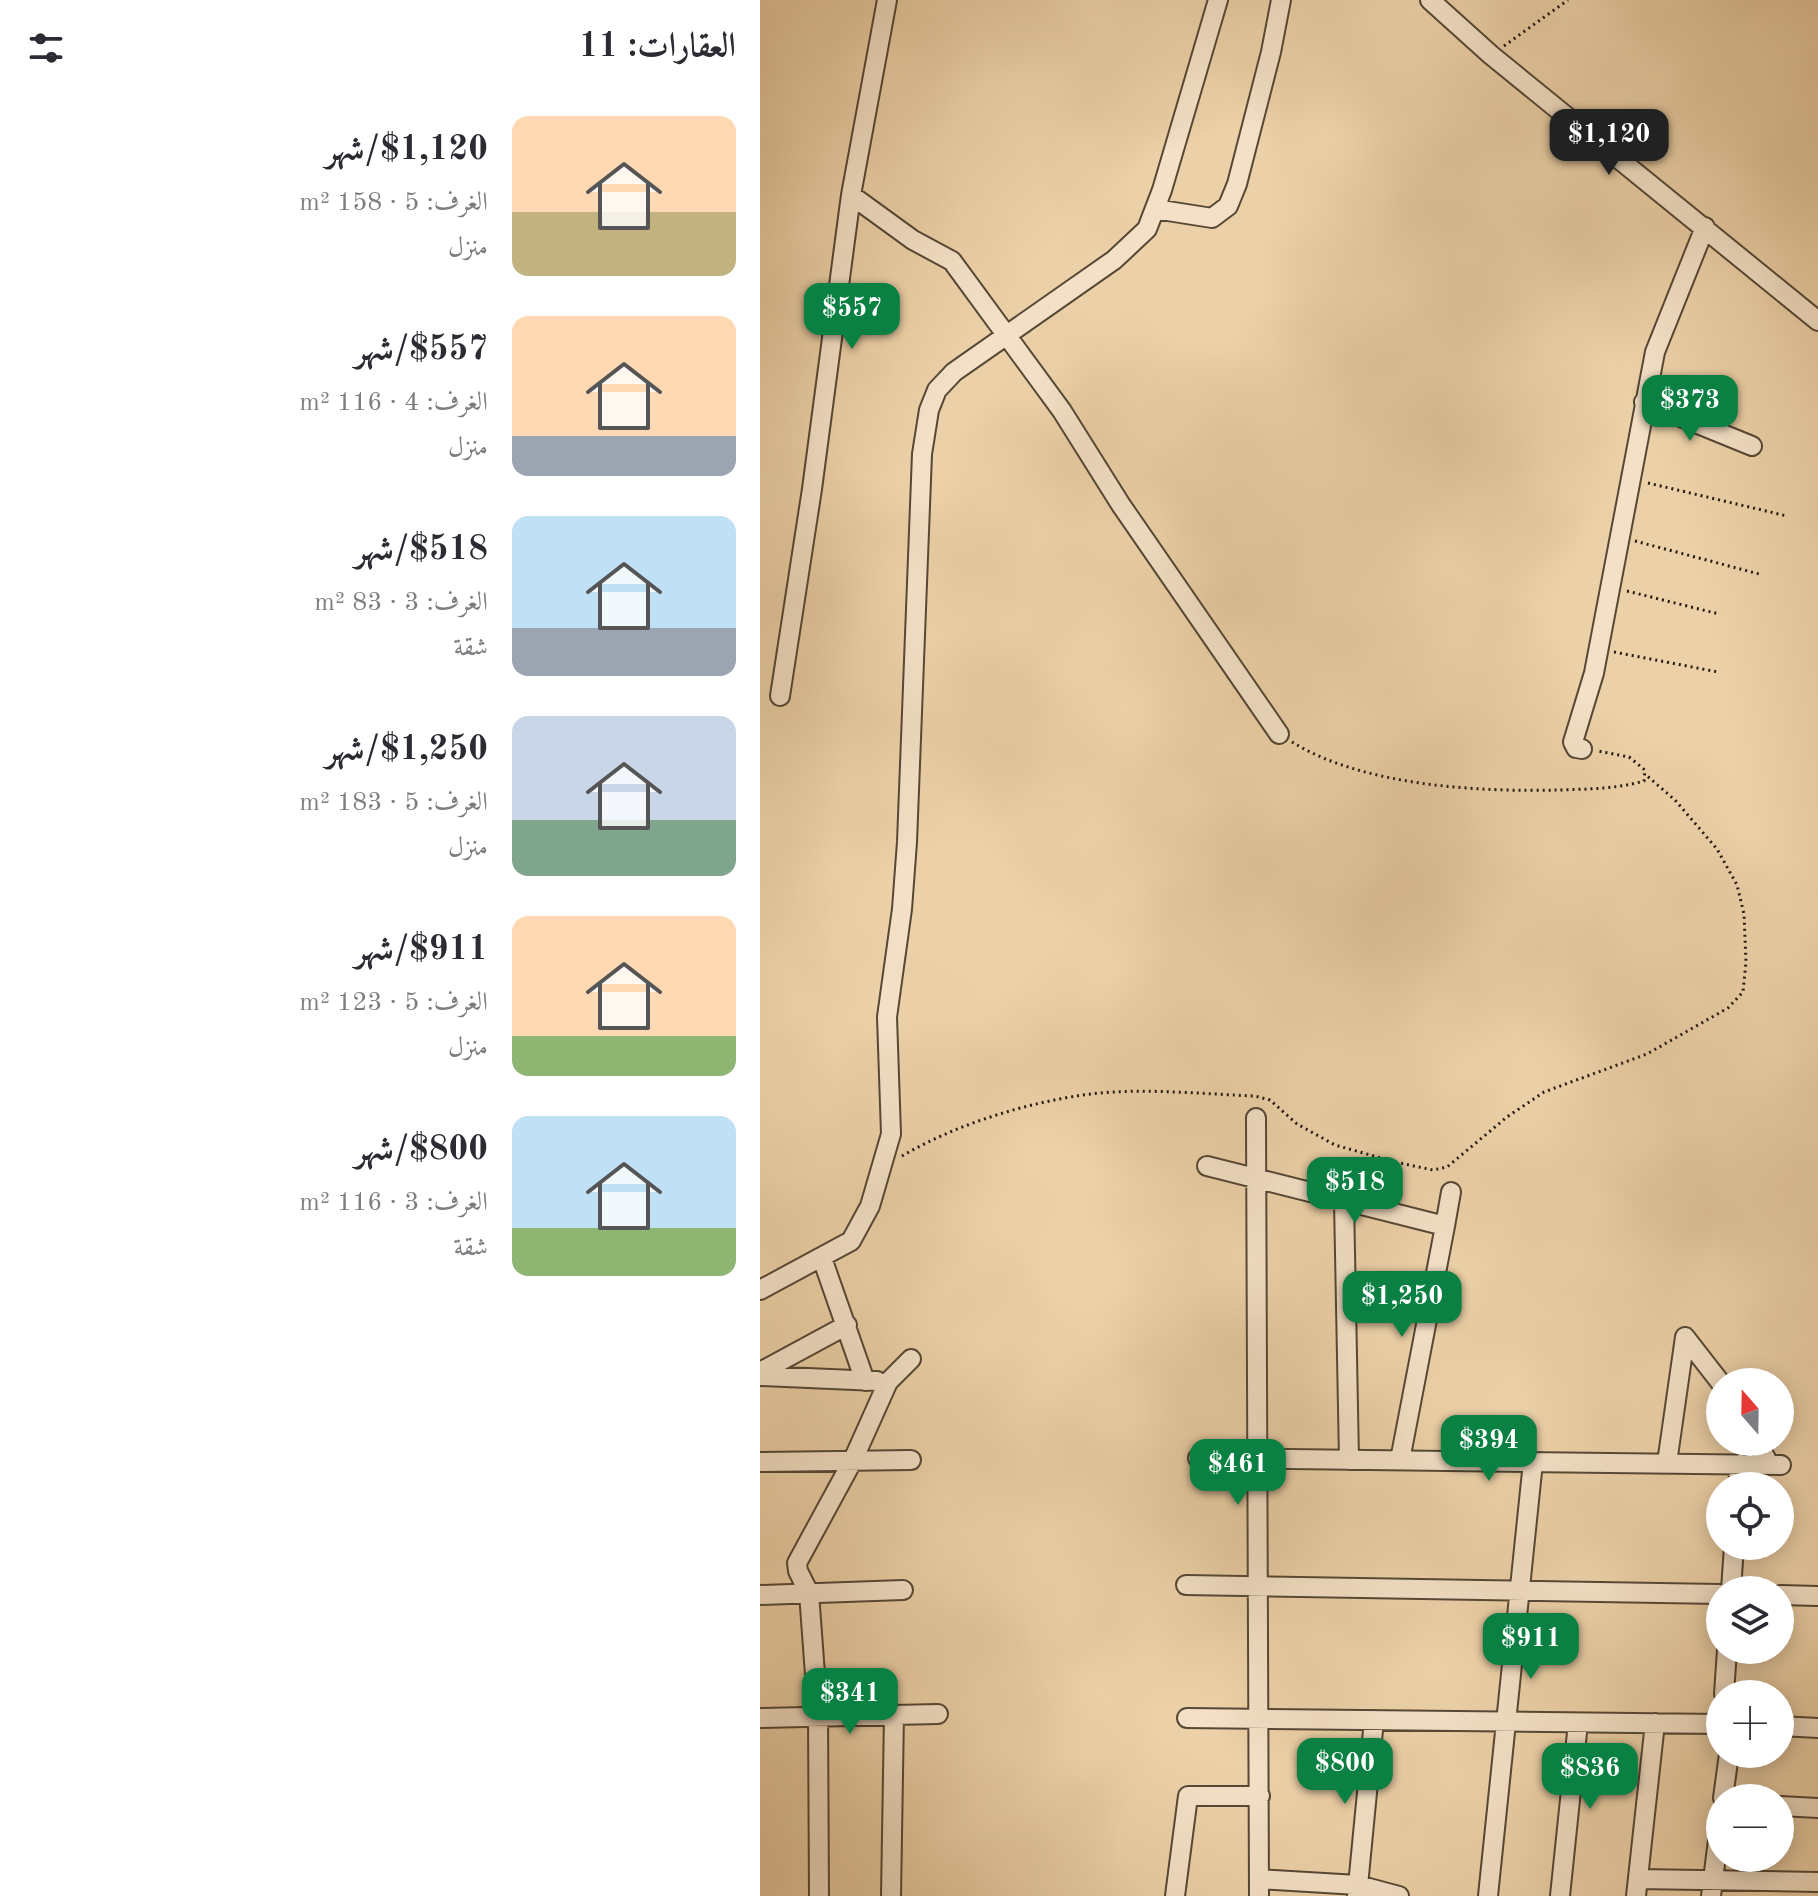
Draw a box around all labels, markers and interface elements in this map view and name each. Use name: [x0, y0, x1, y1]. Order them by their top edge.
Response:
icon: filters: [24, 26, 68, 70]
text: العقارات: 11: [579, 30, 736, 64]
pin: $1,120: [1544, 109, 1674, 177]
text: $1,120: [1568, 122, 1650, 148]
text: $1,120/شهر: [326, 133, 488, 167]
icon: home: [576, 148, 672, 244]
text: الغرف: 5 · 158 m²: [299, 190, 488, 216]
text: منزل: [448, 235, 488, 261]
pin: $557: [805, 283, 899, 351]
text: $557: [822, 296, 882, 322]
text: $557/شهر: [355, 333, 488, 367]
icon: home: [576, 348, 672, 444]
pin: $373: [1643, 375, 1737, 443]
text: $373: [1660, 388, 1720, 414]
text: الغرف: 4 · 116 m²: [299, 390, 488, 416]
text: منزل: [448, 435, 488, 461]
text: $518/شهر: [355, 533, 488, 567]
icon: home: [576, 548, 672, 644]
text: الغرف: 3 · 83 m²: [314, 590, 488, 616]
text: شقة: [454, 635, 488, 661]
text: $1,250/شهر: [326, 733, 488, 767]
icon: home: [576, 748, 672, 844]
text: الغرف: 5 · 183 m²: [299, 790, 488, 816]
text: منزل: [448, 835, 488, 861]
text: $911/شهر: [355, 933, 488, 967]
icon: home: [576, 948, 672, 1044]
text: الغرف: 5 · 123 m²: [299, 990, 488, 1016]
text: منزل: [448, 1035, 488, 1061]
text: $800/شهر: [355, 1133, 488, 1167]
icon: home: [576, 1148, 672, 1244]
pin: $518: [1308, 1157, 1402, 1225]
text: $518: [1325, 1170, 1385, 1196]
text: الغرف: 3 · 116 m²: [299, 1190, 488, 1216]
text: شقة: [454, 1235, 488, 1261]
pin: $1,250: [1337, 1271, 1467, 1339]
text: $1,250: [1361, 1284, 1443, 1310]
north arrow: [1706, 1368, 1794, 1456]
map controls: [1706, 1368, 1794, 1872]
pin: $394: [1442, 1415, 1536, 1483]
text: $394: [1459, 1428, 1519, 1454]
pin: $461: [1191, 1439, 1285, 1507]
text: $461: [1208, 1452, 1268, 1478]
button: locate: [1706, 1472, 1794, 1560]
button: layers: [1706, 1576, 1794, 1664]
pin: $911: [1484, 1613, 1578, 1681]
text: $911: [1501, 1626, 1561, 1652]
pin: $341: [803, 1668, 897, 1736]
button: +: [1706, 1680, 1794, 1768]
text: $341: [820, 1681, 880, 1707]
pin: $800: [1298, 1738, 1392, 1806]
pin: $836: [1543, 1743, 1637, 1811]
text: $800: [1315, 1751, 1375, 1777]
text: $836: [1560, 1756, 1620, 1782]
button: −: [1706, 1784, 1794, 1872]

